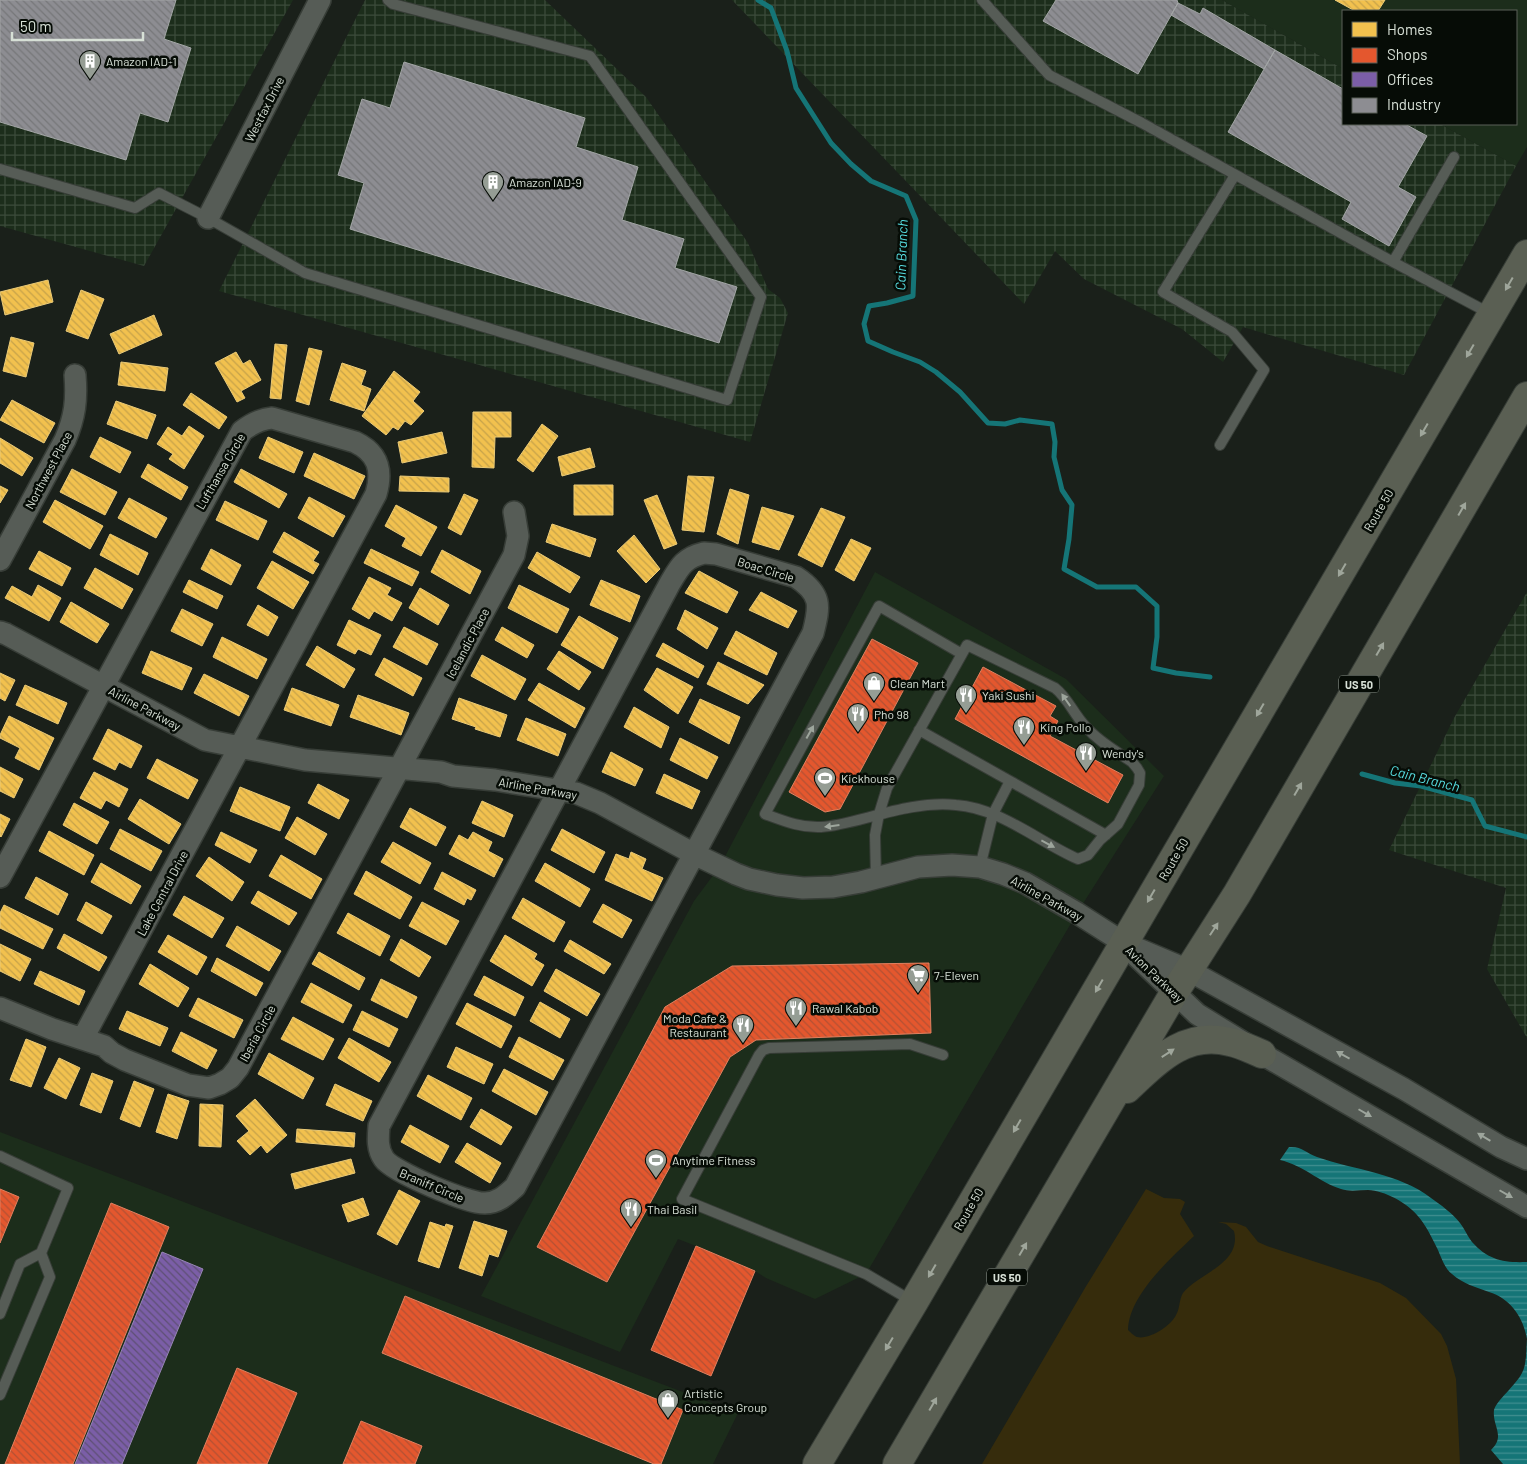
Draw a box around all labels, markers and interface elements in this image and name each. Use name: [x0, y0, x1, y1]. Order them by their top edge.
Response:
scale bar: [12, 10, 144, 42]
legend: [1342, 10, 1517, 125]
text: 50 m: [20, 17, 52, 35]
text: Homes: [1387, 20, 1432, 38]
text: Shops: [1387, 45, 1427, 63]
building icon: Amazon IAD-1: [78, 49, 102, 80]
place label: Amazon IAD-1: [106, 54, 177, 68]
text: Offices: [1387, 70, 1433, 88]
street label: Westfax Drive: [242, 74, 286, 144]
text: Industry: [1387, 95, 1441, 113]
building icon: Amazon IAD-9: [481, 170, 505, 201]
place label: Amazon IAD-9: [509, 175, 582, 189]
water label: Cain Branch: [891, 219, 911, 291]
one-way arrow: [1505, 278, 1514, 291]
one-way arrow: [1466, 345, 1475, 358]
one-way arrow: [1420, 423, 1429, 436]
street label: Northwest Place: [22, 429, 74, 511]
street label: Lufthansa Circle: [193, 431, 247, 511]
street label: Route 50: [1360, 486, 1396, 534]
one-way arrow: [1457, 502, 1466, 515]
street label: Boac Circle: [736, 554, 796, 584]
one-way arrow: [1338, 564, 1347, 577]
street label: Icelandic Place: [443, 605, 491, 681]
one-way arrow: [1375, 642, 1384, 655]
shop icon: Clean Mart: [862, 671, 886, 702]
place label: Clean Mart: [890, 676, 945, 690]
road number: US 50: [1339, 676, 1379, 692]
street label: Airline Parkway: [107, 683, 184, 733]
restaurant icon: Yaki Sushi: [954, 683, 978, 714]
place label: Yaki Sushi: [982, 688, 1035, 702]
one-way arrow: [1061, 693, 1071, 707]
restaurant icon: Pho 98: [846, 702, 870, 733]
one-way arrow: [1256, 704, 1265, 717]
place label: Pho 98: [874, 707, 909, 721]
restaurant icon: King Pollo: [1012, 715, 1036, 746]
place label: King Pollo: [1040, 720, 1091, 734]
one-way arrow: [806, 725, 815, 738]
restaurant icon: Wendy's: [1074, 741, 1098, 772]
place label: Wendy's: [1102, 746, 1144, 760]
water label: Cain Branch: [1388, 761, 1462, 795]
sports icon: Kickhouse: [813, 766, 837, 797]
place label: Kickhouse: [841, 771, 895, 785]
street label: Airline Parkway: [498, 774, 579, 802]
one-way arrow: [1294, 782, 1302, 797]
one-way arrow: [823, 822, 839, 830]
street label: Route 50: [1155, 835, 1191, 883]
one-way arrow: [1041, 840, 1055, 848]
street label: Lake Central Drive: [134, 848, 190, 938]
street label: Airline Parkway: [1009, 873, 1086, 924]
one-way arrow: [1147, 889, 1156, 902]
one-way arrow: [1210, 922, 1219, 935]
street label: Avion Parkway: [1123, 943, 1187, 1005]
supermarket icon: 7-Eleven: [906, 963, 930, 994]
place label: 7-Eleven: [934, 968, 979, 982]
one-way arrow: [1095, 979, 1104, 992]
restaurant icon: Rawal Kabob: [784, 996, 808, 1027]
place label: Rawal Kabob: [812, 1001, 878, 1015]
street label: Iberia Circle: [236, 1002, 278, 1064]
place label: Moda Cafe & Restaurant: [663, 1011, 727, 1039]
restaurant icon: Moda Cafe & Restaurant: [731, 1013, 755, 1044]
one-way arrow: [1162, 1048, 1175, 1057]
one-way arrow: [1336, 1051, 1350, 1059]
one-way arrow: [1358, 1109, 1372, 1118]
one-way arrow: [1013, 1118, 1021, 1133]
one-way arrow: [1477, 1132, 1490, 1141]
sports icon: Anytime Fitness: [644, 1148, 668, 1179]
place label: Anytime Fitness: [672, 1153, 756, 1167]
street label: Braniff Circle: [398, 1165, 466, 1205]
street label: Route 50: [950, 1185, 986, 1233]
one-way arrow: [1499, 1190, 1512, 1199]
restaurant icon: Thai Basil: [619, 1197, 643, 1228]
place label: Thai Basil: [647, 1202, 697, 1216]
one-way arrow: [1019, 1242, 1028, 1255]
one-way arrow: [927, 1265, 936, 1278]
road number: US 50: [987, 1268, 1027, 1286]
one-way arrow: [884, 1338, 893, 1351]
place label: Artistic Concepts Group: [684, 1386, 767, 1414]
shop icon: Artistic Concepts Group: [656, 1388, 680, 1419]
one-way arrow: [928, 1398, 937, 1411]

